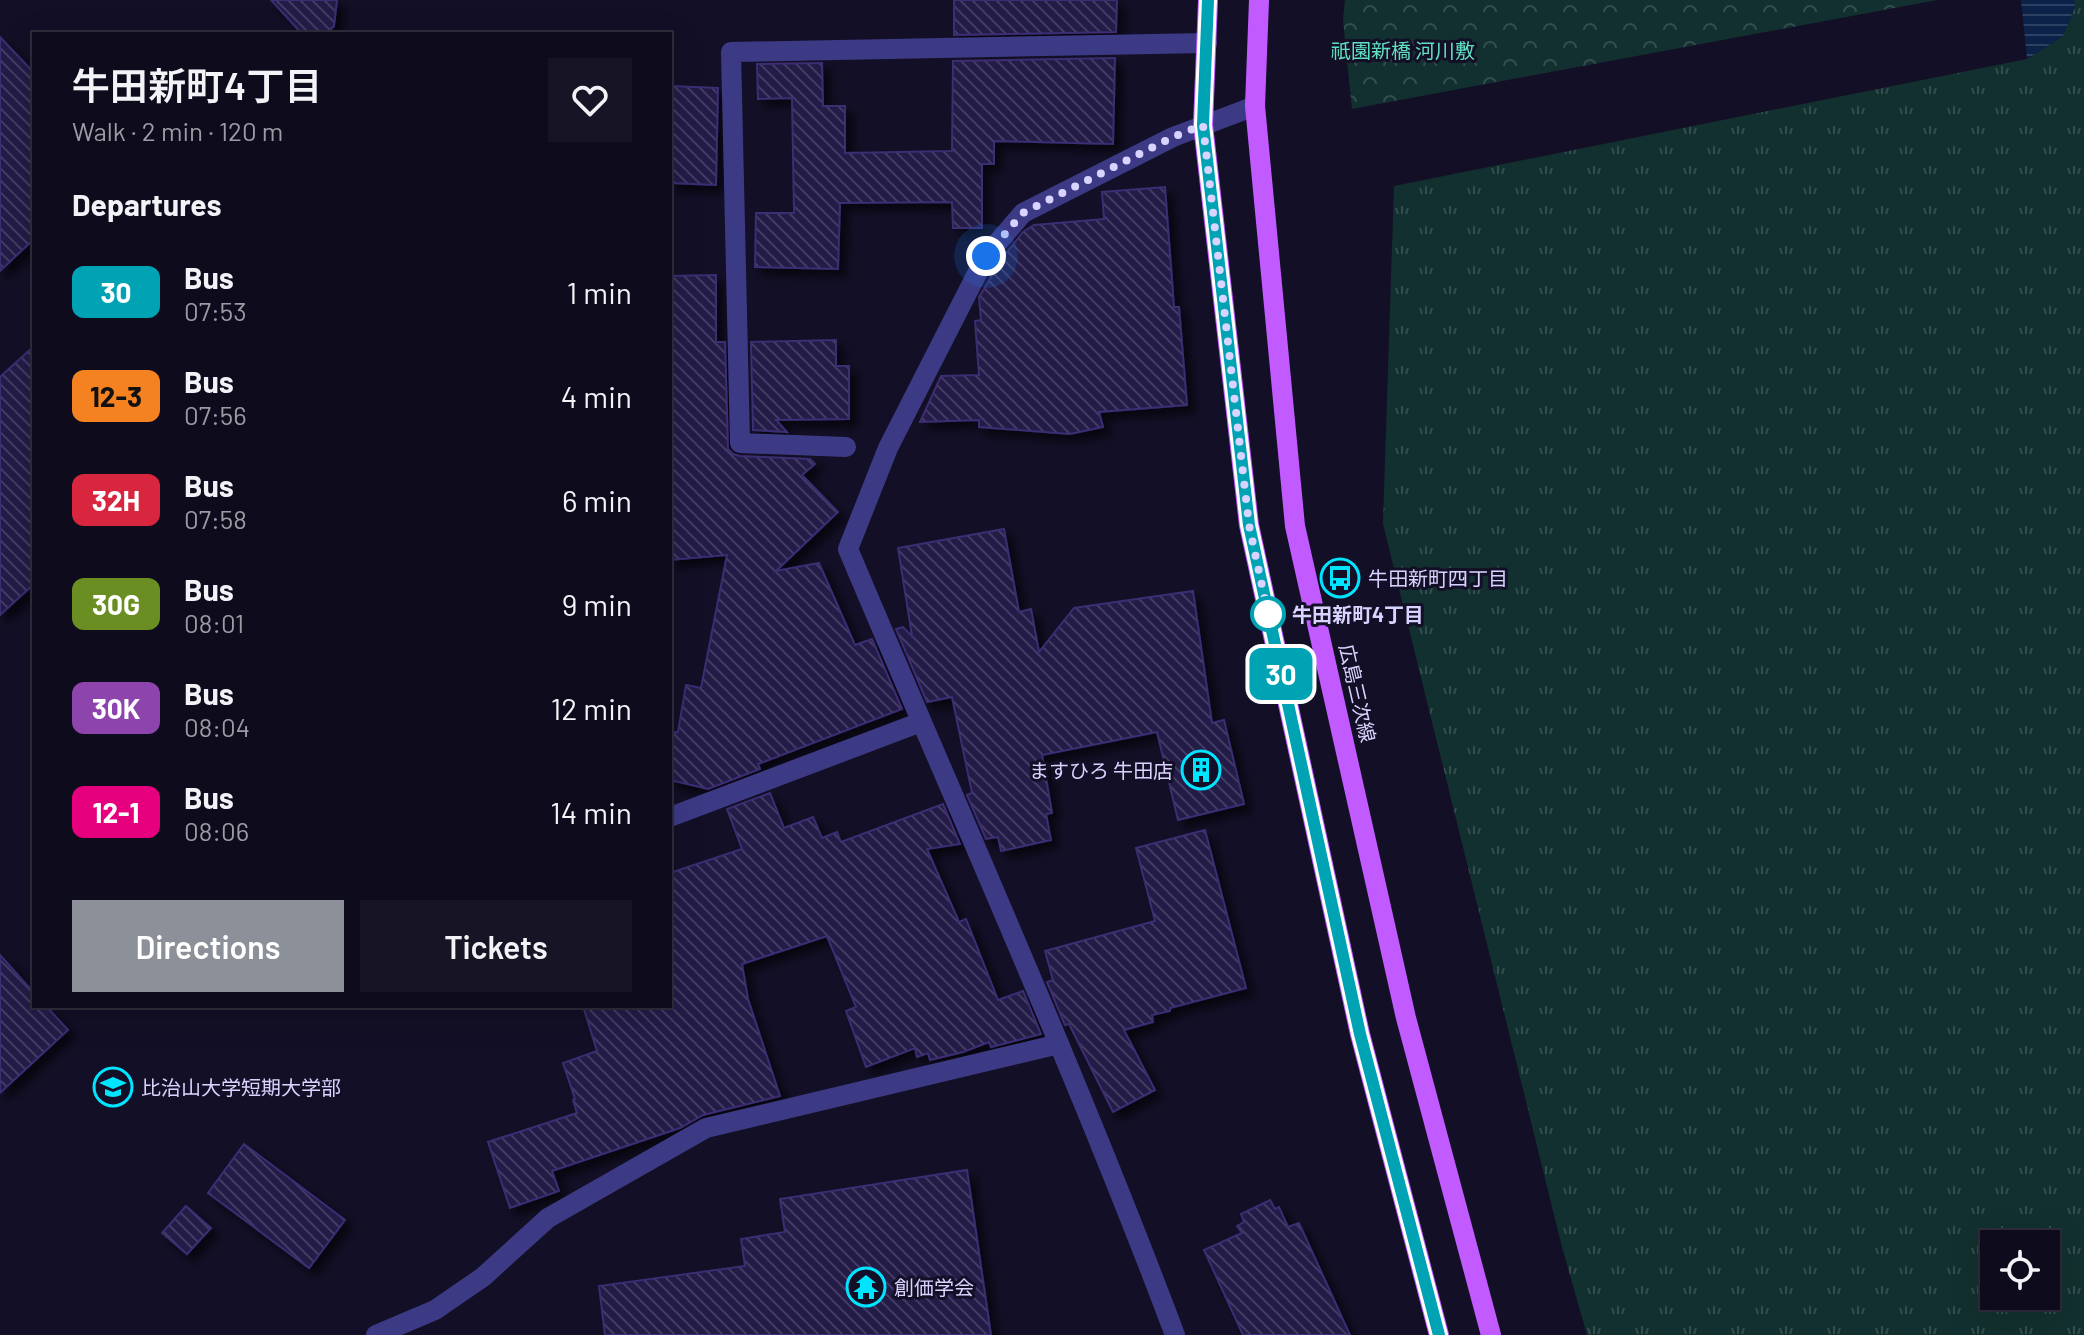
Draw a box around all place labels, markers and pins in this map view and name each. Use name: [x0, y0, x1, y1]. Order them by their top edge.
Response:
bus stop icon: 牛田新町四丁目: [1319, 557, 1361, 599]
place label: 牛田新町四丁目: [1368, 566, 1508, 590]
marker: 牛田新町4丁目: [1251, 597, 1285, 631]
place label: 牛田新町4丁目: [1292, 602, 1424, 626]
building icon: ますひろ 牛田店: [1180, 749, 1222, 791]
place label: ますひろ 牛田店: [1029, 758, 1173, 782]
school or university icon: 比治山大学短期大学部: [92, 1066, 134, 1108]
place label: 比治山大学短期大学部: [141, 1075, 341, 1099]
temple icon: 創価学会: [845, 1266, 887, 1308]
place label: 創価学会: [894, 1275, 974, 1299]

